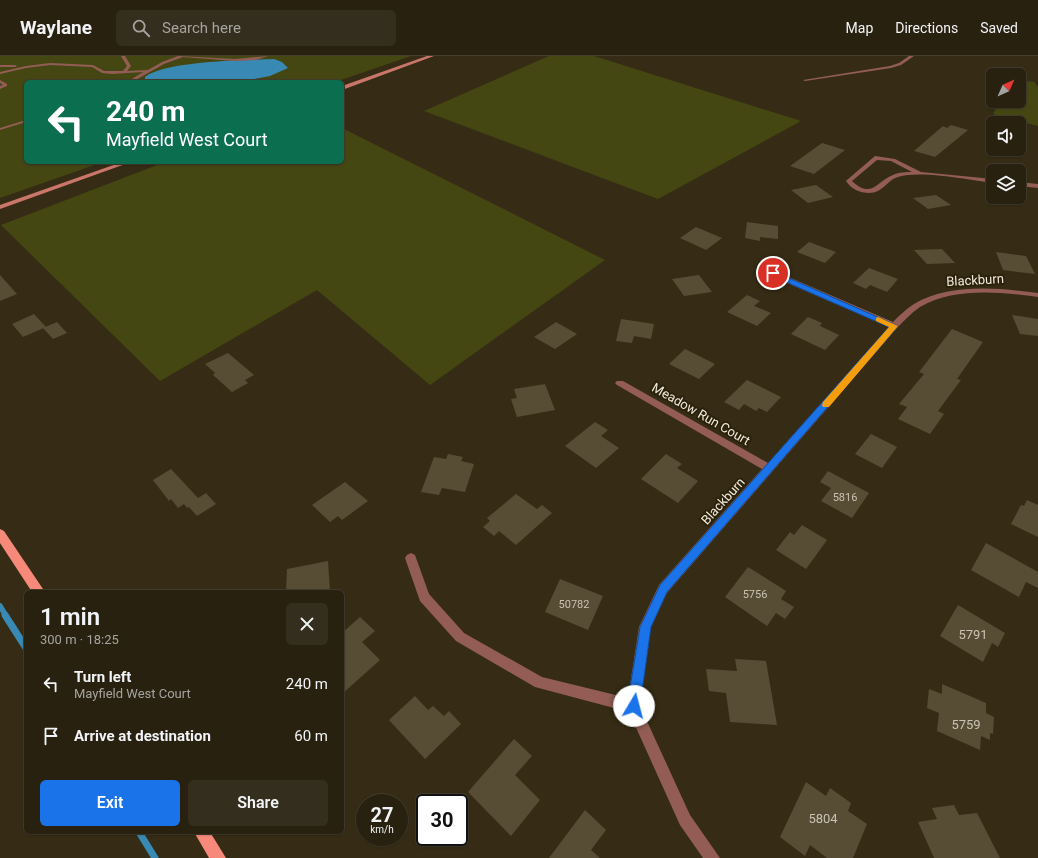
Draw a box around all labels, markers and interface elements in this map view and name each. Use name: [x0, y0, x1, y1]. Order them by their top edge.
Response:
search box: [116, 10, 396, 46]
text: Waylane: [20, 16, 92, 39]
icon: search: [130, 17, 152, 39]
text: Search here: [162, 19, 241, 37]
text: Map: [846, 20, 873, 36]
text: Directions: [895, 20, 958, 36]
text: Saved: [980, 20, 1018, 36]
north arrow: [986, 68, 1026, 108]
map controls: [986, 68, 1026, 204]
text: 240 m: [106, 95, 185, 128]
icon: left: [40, 96, 92, 148]
button: sound: [986, 116, 1026, 156]
text: Mayfield West Court: [106, 129, 268, 150]
button: layers: [986, 164, 1026, 204]
pin: [756, 256, 790, 290]
icon: arrive: [762, 262, 784, 284]
street label: Blackburn: [946, 271, 1004, 289]
street label: Meadow Run Court: [649, 380, 753, 448]
street label: Blackburn: [698, 475, 748, 527]
house number: 5816: [833, 491, 857, 504]
house number: 5756: [743, 588, 767, 601]
house number: 50782: [559, 598, 589, 611]
text: 1 min: [40, 603, 100, 631]
button: close: [286, 603, 328, 645]
house number: 5791: [958, 627, 988, 642]
text: 300 m · 18:25: [40, 632, 119, 647]
text: Turn left: [74, 668, 131, 686]
icon: left: [40, 673, 62, 695]
text: 240 m: [286, 675, 328, 693]
position arrow: [613, 685, 655, 727]
text: Mayfield West Court: [74, 686, 191, 701]
house number: 5759: [951, 717, 981, 732]
icon: arrive: [40, 725, 62, 747]
text: Arrive at destination: [74, 727, 211, 745]
text: 60 m: [294, 727, 328, 745]
button: Exit: [40, 780, 180, 826]
button: Share: [188, 780, 328, 826]
speed limit sign: 30: [416, 794, 468, 846]
text: 27: [371, 803, 393, 827]
house number: 5804: [808, 811, 838, 826]
text: km/h: [370, 824, 394, 835]

